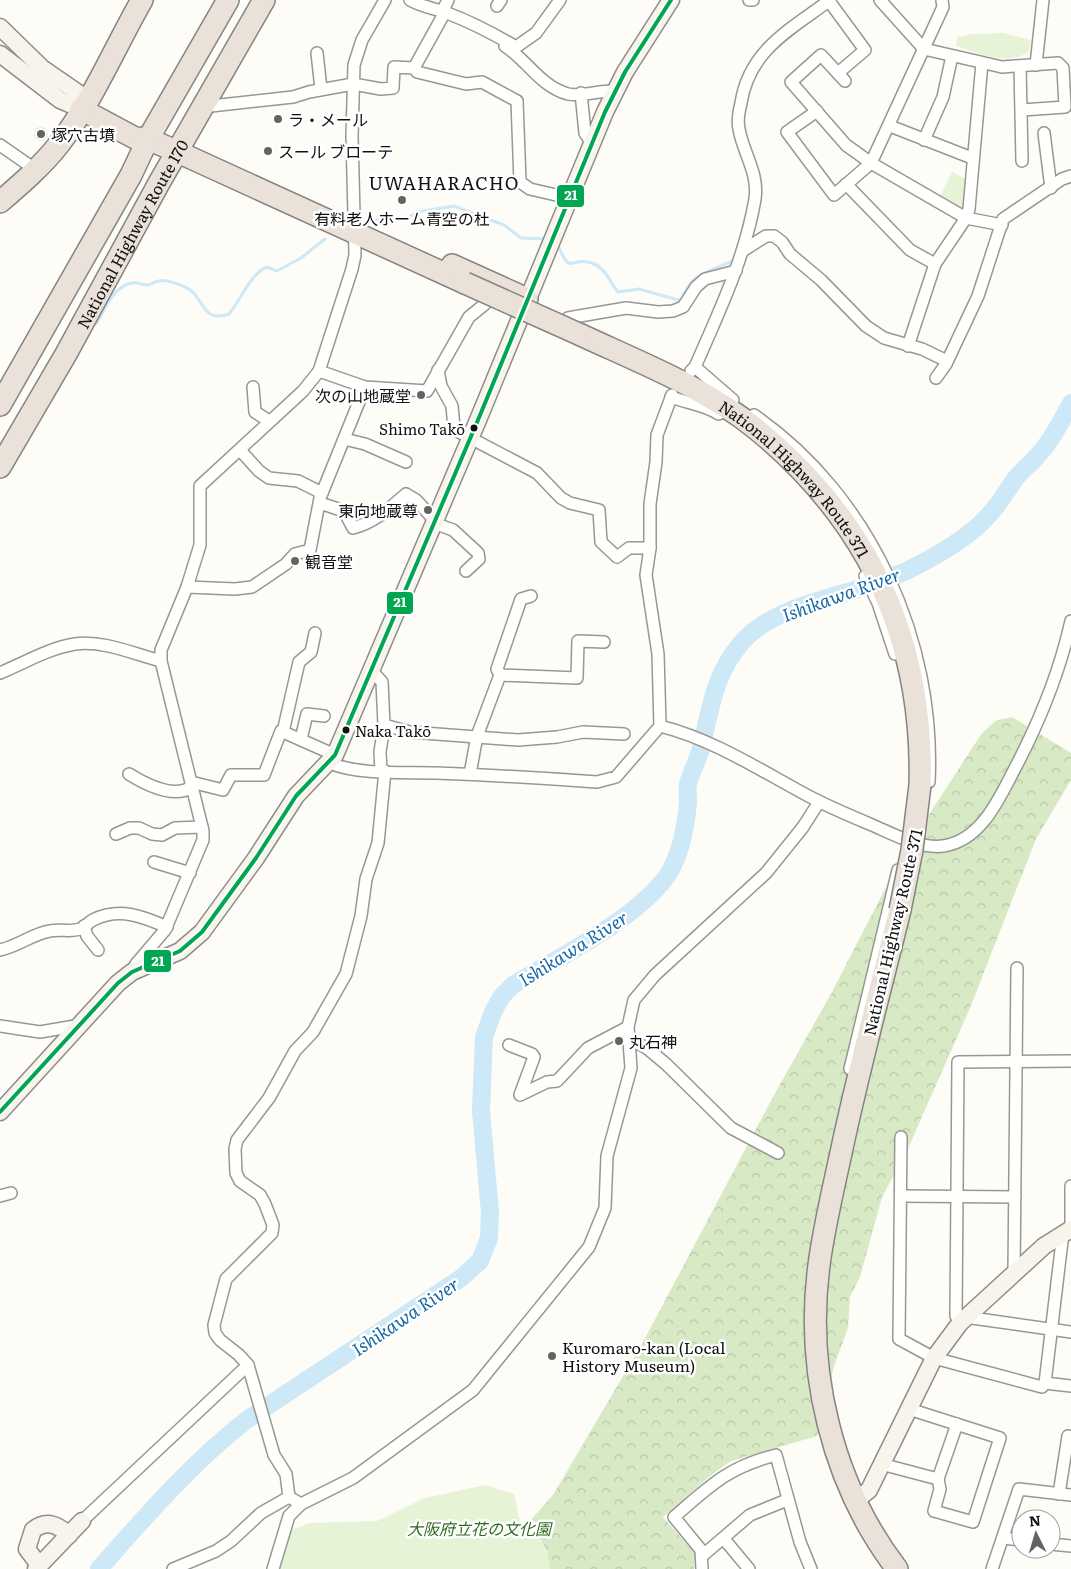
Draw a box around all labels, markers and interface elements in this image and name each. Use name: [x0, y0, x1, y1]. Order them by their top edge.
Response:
place label: ラ・メール: [288, 107, 368, 131]
marker: ラ・メール: [272, 113, 284, 125]
place label: 塚穴古墳: [51, 122, 115, 146]
marker: 塚穴古墳: [35, 128, 47, 140]
street label: National Highway Route 170: [70, 135, 194, 333]
place label: スール ブローテ: [278, 139, 393, 163]
marker: スール ブローテ: [262, 145, 274, 157]
district label: UWAHARACHO: [368, 169, 520, 196]
line badge: 21: [556, 184, 585, 208]
text: 21: [564, 184, 578, 204]
marker: 有料老人ホーム青空の杜: [396, 194, 408, 206]
place label: 有料老人ホーム青空の杜: [314, 206, 490, 230]
place label: 次の山地蔵堂: [315, 383, 411, 407]
marker: 次の山地蔵堂: [415, 389, 427, 401]
street label: National Highway Route 371: [714, 394, 876, 562]
place label: Shimo Takō: [379, 417, 465, 440]
marker: Shimo Takō: [469, 423, 479, 433]
place label: 東向地蔵尊: [338, 498, 418, 522]
marker: 東向地蔵尊: [422, 504, 434, 516]
place label: 観音堂: [305, 549, 353, 573]
marker: 観音堂: [289, 555, 301, 567]
water label: Ishikawa River: [778, 560, 904, 628]
line badge: 21: [386, 591, 414, 615]
text: 21: [393, 591, 407, 611]
place label: Naka Takō: [355, 719, 431, 742]
marker: Naka Takō: [341, 725, 351, 735]
street label: National Highway Route 371: [857, 826, 928, 1038]
water label: Ishikawa River: [513, 904, 633, 992]
line badge: 21: [143, 949, 172, 973]
text: 21: [151, 950, 165, 970]
place label: 丸石神: [629, 1029, 677, 1053]
marker: 丸石神: [613, 1035, 625, 1047]
water label: Ishikawa River: [346, 1270, 464, 1362]
place label: Kuromaro-kan (Local History Museum): [562, 1335, 725, 1377]
marker: Kuromaro-kan (Local History Museum): [546, 1350, 558, 1362]
north arrow: [1011, 1509, 1061, 1559]
text: N: [1028, 1510, 1042, 1531]
park label: 大阪府立花の文化園: [407, 1516, 553, 1540]

